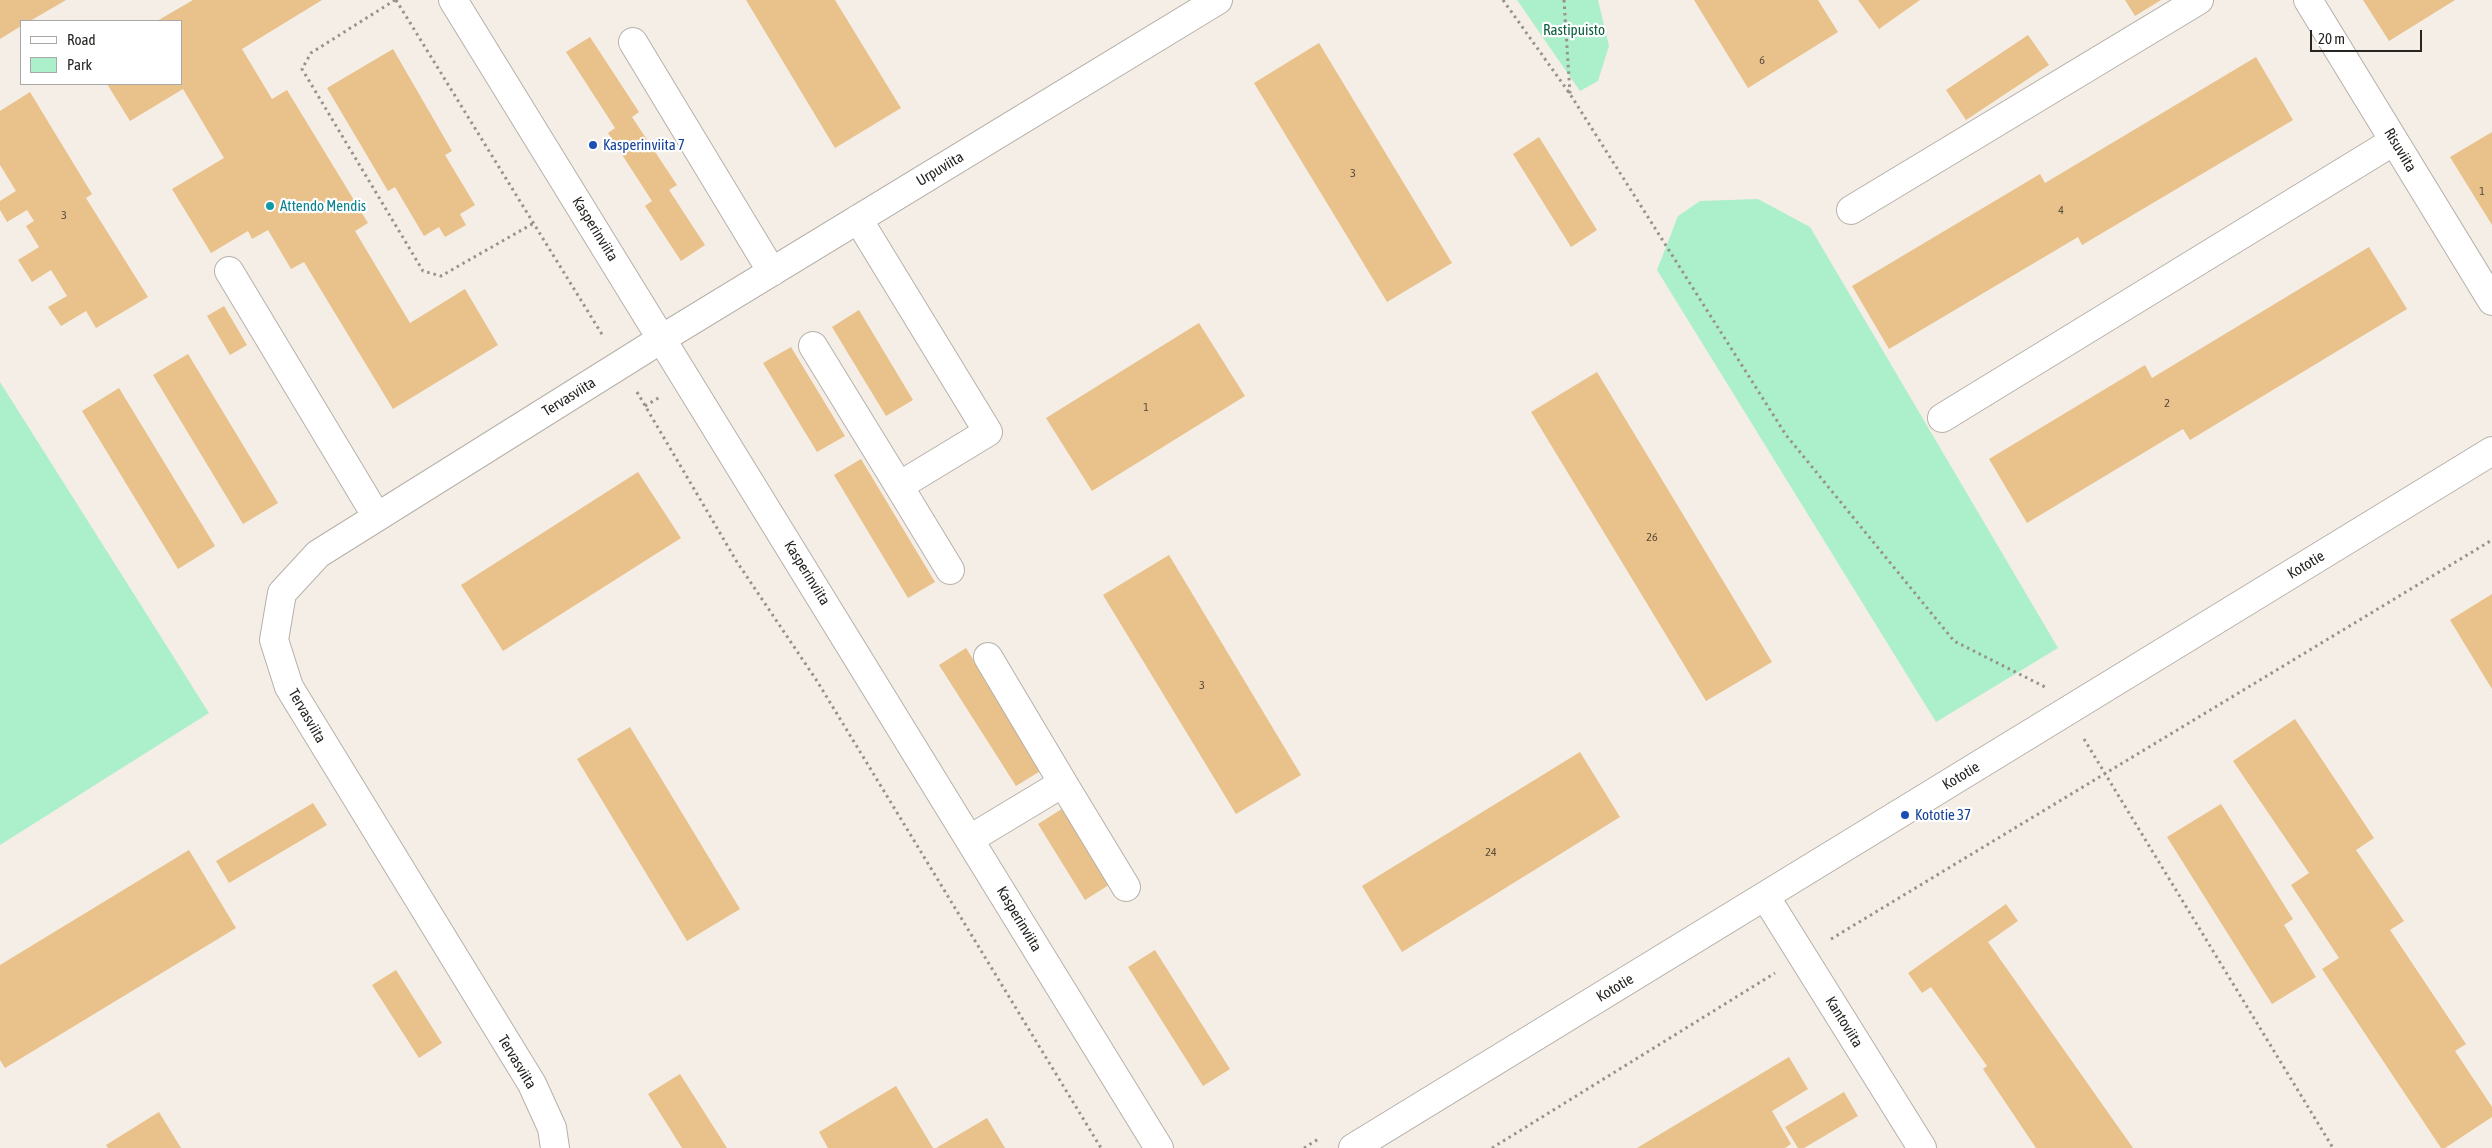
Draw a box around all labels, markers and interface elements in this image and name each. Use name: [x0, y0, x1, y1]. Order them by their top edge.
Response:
legend: [20, 20, 182, 85]
scale bar: [2312, 20, 2424, 52]
park label: Rastipuisto: [1543, 21, 1605, 39]
text: 20 m: [2318, 30, 2345, 47]
text: Road: [67, 31, 96, 48]
house number: 6: [1759, 53, 1765, 67]
text: Park: [67, 56, 92, 73]
street label: Risuviita: [2380, 125, 2420, 175]
place label: Kasperinviita 7: [603, 136, 685, 154]
marker: Kasperinviita 7: [587, 139, 599, 151]
street label: Urpuviita: [913, 148, 967, 190]
house number: 3: [1350, 166, 1356, 180]
house number: 1: [2479, 184, 2485, 198]
street label: Kasperinviita: [568, 193, 622, 265]
place label: Attendo Mendis: [280, 197, 366, 215]
marker: Attendo Mendis: [264, 200, 276, 212]
house number: 4: [2058, 203, 2064, 217]
house number: 3: [61, 208, 67, 222]
street label: Tervasviita: [539, 374, 599, 420]
house number: 2: [2164, 396, 2170, 410]
house number: 1: [1143, 400, 1149, 414]
house number: 26: [1646, 530, 1658, 544]
street label: Kasperinviita: [780, 537, 834, 609]
street label: Kototie: [2284, 547, 2328, 583]
house number: 3: [1199, 678, 1205, 692]
street label: Tervasviita: [284, 686, 330, 746]
street label: Kototie: [1939, 758, 1983, 794]
place label: Kototie 37: [1915, 806, 1971, 824]
marker: Kototie 37: [1899, 809, 1911, 821]
house number: 24: [1485, 845, 1497, 859]
street label: Kasperinviita: [993, 883, 1045, 955]
street label: Kototie: [1593, 970, 1637, 1006]
street label: Kantoviita: [1821, 993, 1867, 1051]
street label: Tervasviita: [494, 1032, 540, 1092]

